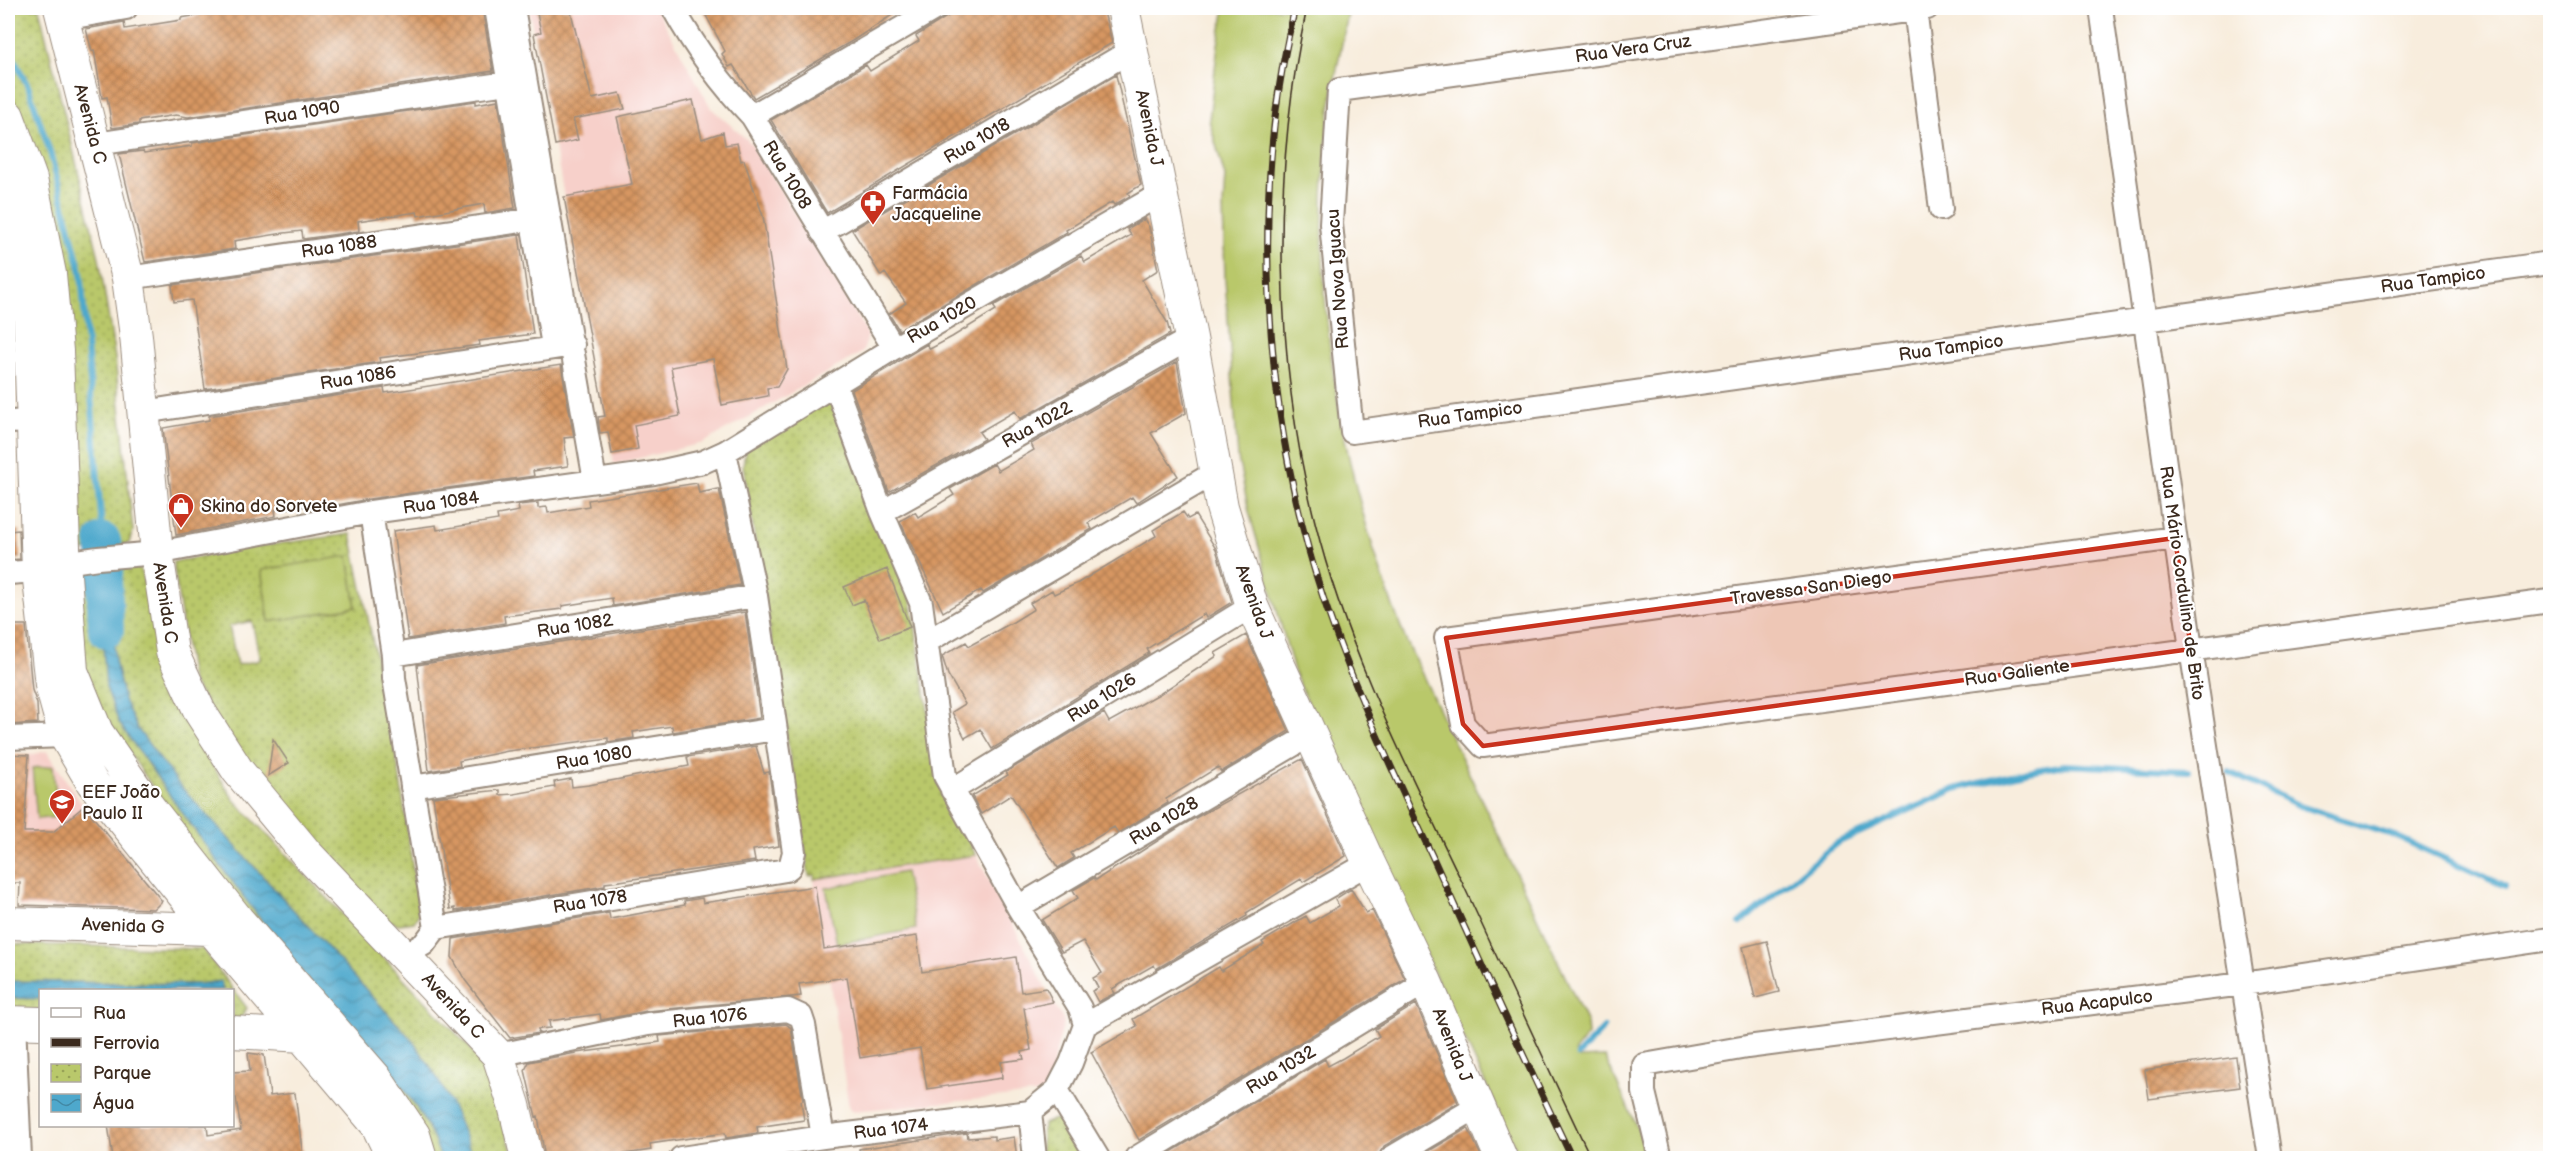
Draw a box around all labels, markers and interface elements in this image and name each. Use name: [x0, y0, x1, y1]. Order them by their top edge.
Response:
street label: Rua Vera Cruz: [1574, 30, 1693, 68]
street label: Avenida C: [69, 82, 111, 167]
street label: Avenida J: [1131, 88, 1167, 169]
street label: Rua 1090: [263, 97, 341, 129]
street label: Rua 1018: [940, 114, 1014, 168]
street label: Rua 1008: [758, 137, 816, 213]
place label: Farmácia Jacqueline: [892, 183, 981, 225]
pharmacy icon: Farmácia Jacqueline: [858, 188, 888, 226]
street label: Rua Nova Iguacu: [1323, 208, 1353, 350]
street label: Rua 1088: [300, 231, 378, 263]
street label: Rua Tampico: [2379, 262, 2487, 298]
street label: Rua 1020: [904, 292, 980, 348]
street label: Rua Tampico: [1897, 330, 2005, 366]
street label: Rua 1086: [318, 362, 398, 394]
street label: Rua 1022: [998, 397, 1076, 453]
street label: Rua Tampico: [1416, 397, 1524, 433]
street label: Rua Mário Cordulino de Brito: [2155, 464, 2209, 702]
street label: Rua 1084: [401, 487, 481, 519]
shop icon: Skina do Sorvete: [166, 491, 196, 529]
place label: Skina do Sorvete: [201, 496, 338, 517]
street label: Avenida C: [148, 561, 182, 645]
street label: Avenida J: [1231, 562, 1277, 643]
street label: Travessa San Diego: [1729, 566, 1893, 610]
street label: Rua 1082: [536, 610, 615, 642]
street label: Rua Galiente: [1963, 655, 2071, 691]
street label: Rua 1026: [1064, 669, 1140, 727]
street label: Rua 1080: [555, 742, 633, 774]
place label: EEF João Paulo II: [82, 782, 160, 824]
school or university icon: EEF João Paulo II: [47, 787, 77, 825]
street label: Rua 1028: [1126, 792, 1202, 850]
street label: Rua 1078: [551, 886, 629, 918]
street label: Avenida G: [81, 914, 165, 938]
street label: Avenida C: [417, 969, 489, 1043]
street label: Rua Acapulco: [2040, 986, 2154, 1020]
legend: [39, 989, 234, 1127]
text: Rua: [93, 1003, 126, 1024]
street label: Rua 1076: [671, 1004, 749, 1032]
street label: Avenida J: [1428, 1005, 1476, 1085]
text: Ferrovia: [93, 1033, 160, 1054]
street label: Rua 1032: [1243, 1041, 1320, 1099]
text: Parque: [93, 1063, 151, 1084]
text: Água: [93, 1091, 134, 1114]
street label: Rua 1074: [852, 1114, 930, 1144]

